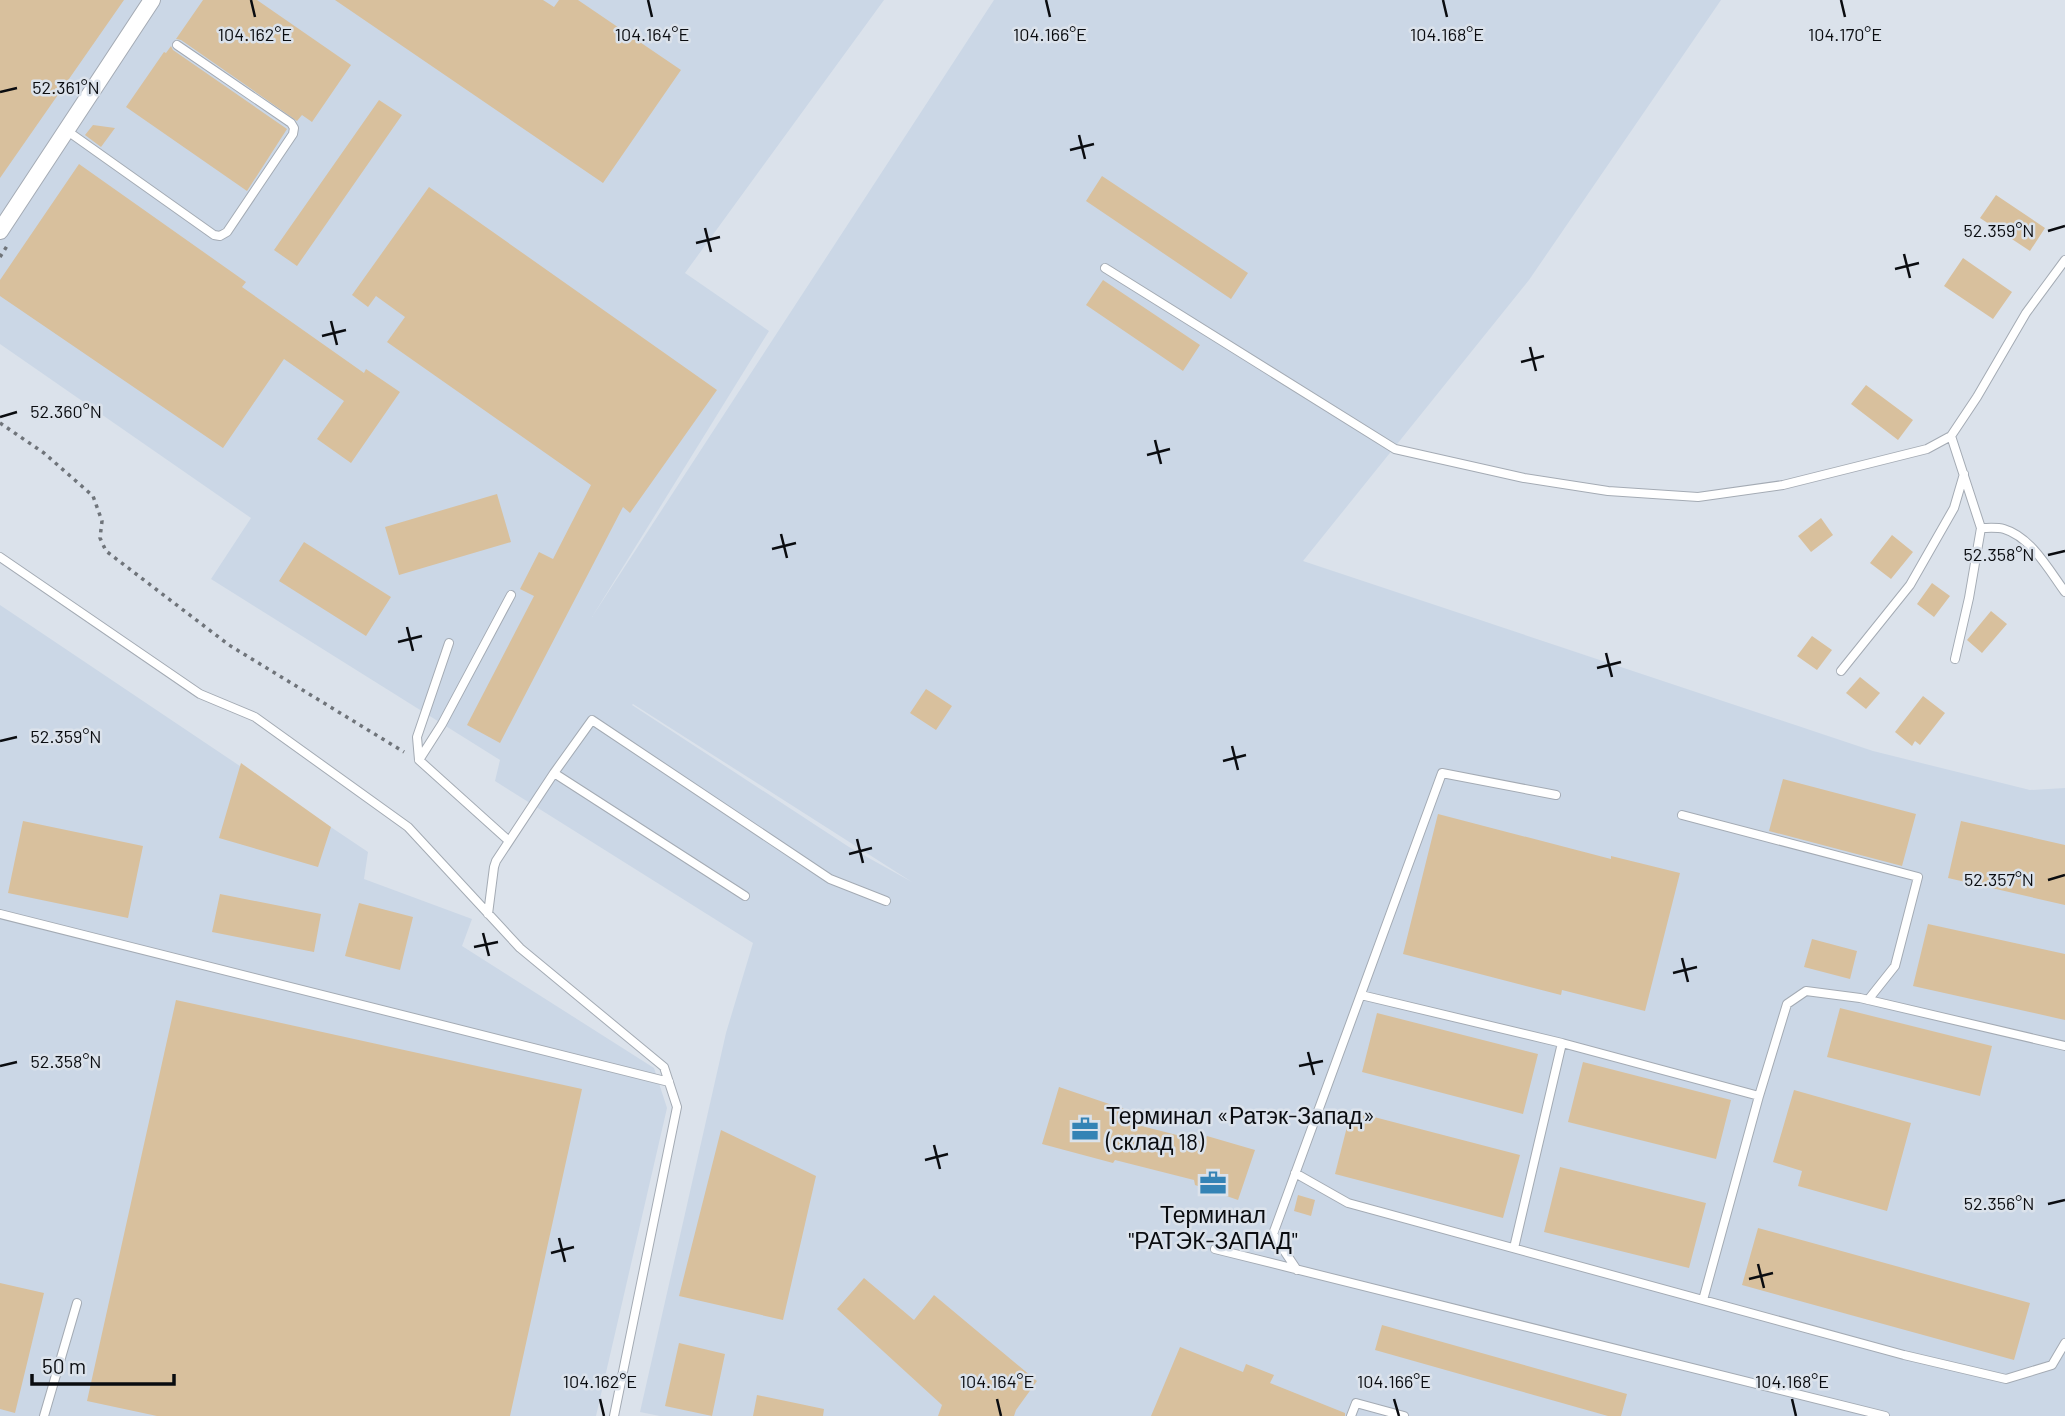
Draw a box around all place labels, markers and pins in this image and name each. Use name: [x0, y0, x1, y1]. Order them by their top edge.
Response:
place label: Терминал «Ратэк-Запад» (склад 18): [1105, 1101, 1375, 1155]
office icon: Терминал «Ратэк-Запад» (склад 18): [1070, 1114, 1100, 1144]
office icon: Терминал "РАТЭК-ЗАПАД": [1198, 1168, 1228, 1198]
place label: Терминал "РАТЭК-ЗАПАД": [1128, 1200, 1298, 1254]

